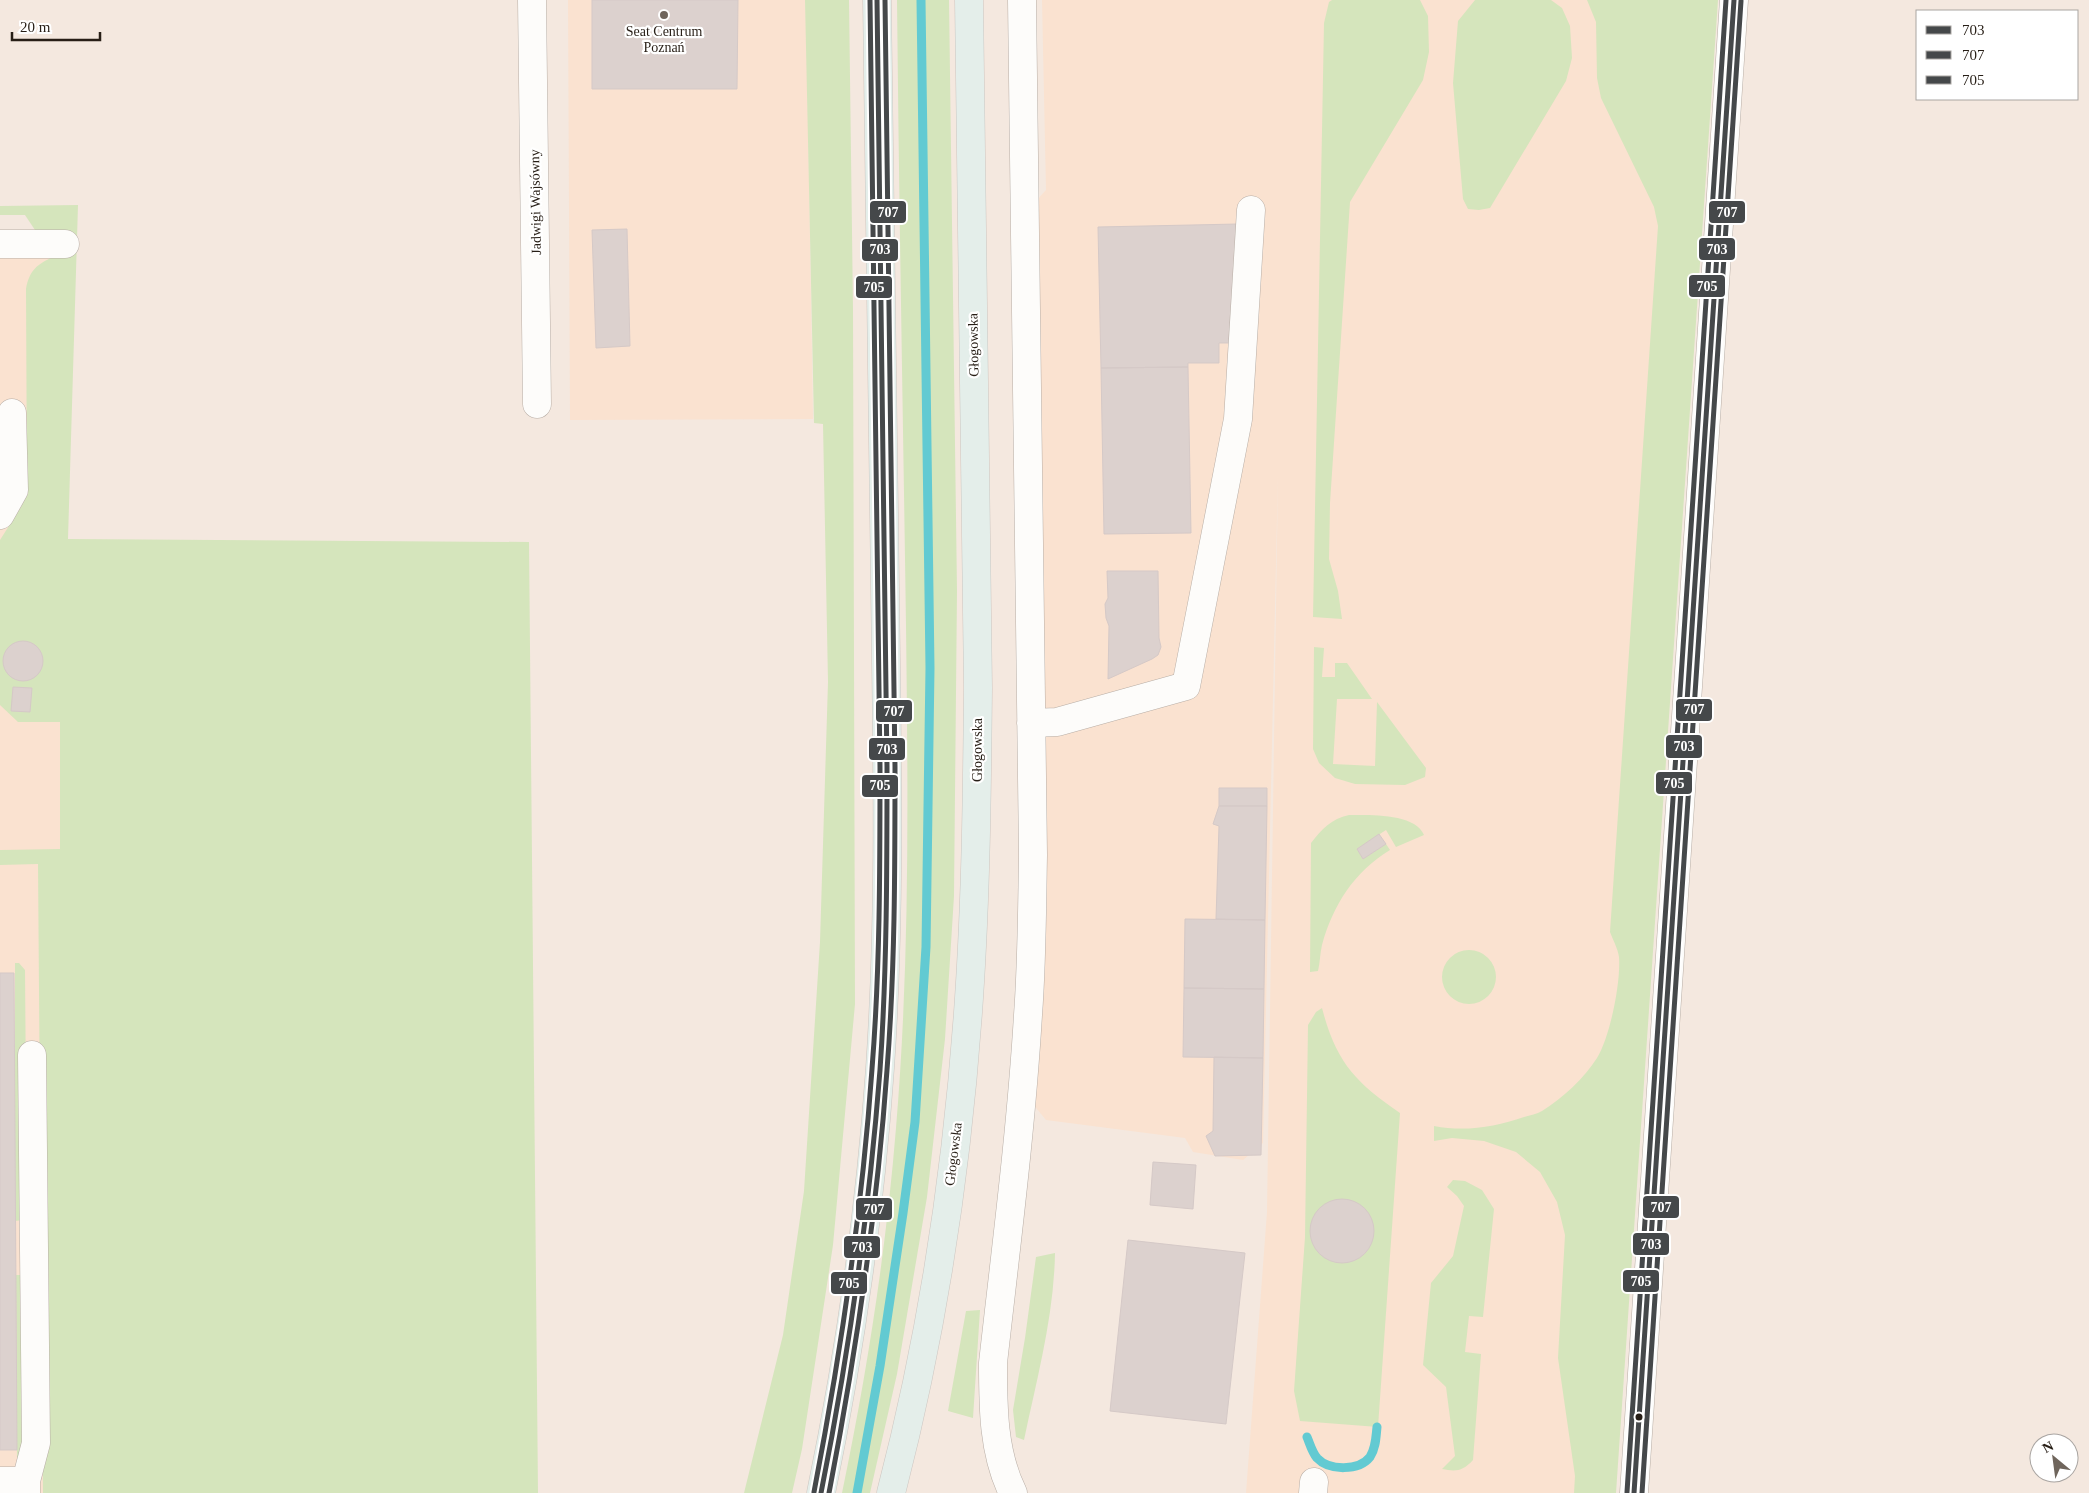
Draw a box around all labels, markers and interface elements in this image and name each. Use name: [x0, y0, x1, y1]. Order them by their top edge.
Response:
marker: Seat Centrum Poznań: [658, 9, 670, 21]
scale bar: [12, 10, 100, 42]
legend: [1916, 10, 2079, 100]
text: 20 m: [20, 19, 51, 35]
text: 703: [1962, 22, 1985, 38]
place label: Seat Centrum Poznań: [626, 24, 702, 55]
text: 707: [1962, 47, 1985, 63]
text: 705: [1962, 72, 1985, 88]
street label: Jadwigi Wajsówny: [527, 149, 544, 255]
line badge: 707: [869, 200, 907, 224]
line badge: 707: [1708, 200, 1746, 224]
text: 707: [878, 205, 899, 220]
text: 707: [1717, 205, 1738, 220]
line badge: 703: [1698, 237, 1736, 261]
line badge: 703: [861, 238, 899, 262]
text: 703: [870, 242, 891, 257]
text: 703: [1707, 242, 1728, 257]
line badge: 705: [1688, 274, 1726, 298]
line badge: 705: [855, 275, 893, 299]
text: 705: [1697, 279, 1718, 294]
text: 705: [864, 280, 885, 295]
street label: Głogowska: [965, 312, 982, 377]
line badge: 707: [1675, 698, 1713, 722]
line badge: 707: [875, 699, 913, 723]
text: 707: [1684, 702, 1705, 717]
text: 707: [884, 704, 905, 719]
street label: Głogowska: [970, 717, 985, 782]
line badge: 703: [1665, 734, 1703, 759]
line badge: 703: [868, 737, 906, 761]
text: 703: [1674, 739, 1695, 754]
text: 703: [877, 742, 898, 757]
line badge: 705: [1655, 771, 1693, 795]
line badge: 705: [861, 774, 899, 798]
text: 705: [1664, 776, 1685, 791]
text: 705: [870, 778, 891, 793]
street label: Głogowska: [942, 1121, 965, 1187]
line badge: 707: [1642, 1195, 1680, 1219]
line badge: 707: [855, 1197, 893, 1221]
text: 707: [1651, 1200, 1672, 1215]
text: 707: [864, 1202, 885, 1217]
line badge: 703: [1632, 1232, 1670, 1256]
line badge: 703: [843, 1235, 881, 1259]
text: 703: [1641, 1237, 1662, 1252]
text: 703: [852, 1240, 873, 1255]
line badge: 705: [1622, 1269, 1660, 1293]
line badge: 705: [830, 1271, 868, 1295]
text: 705: [1631, 1274, 1652, 1289]
text: 705: [839, 1276, 860, 1291]
unlabelled marker: [1634, 1412, 1644, 1422]
north arrow: [2029, 1433, 2079, 1483]
text: N: [2040, 1438, 2056, 1456]

